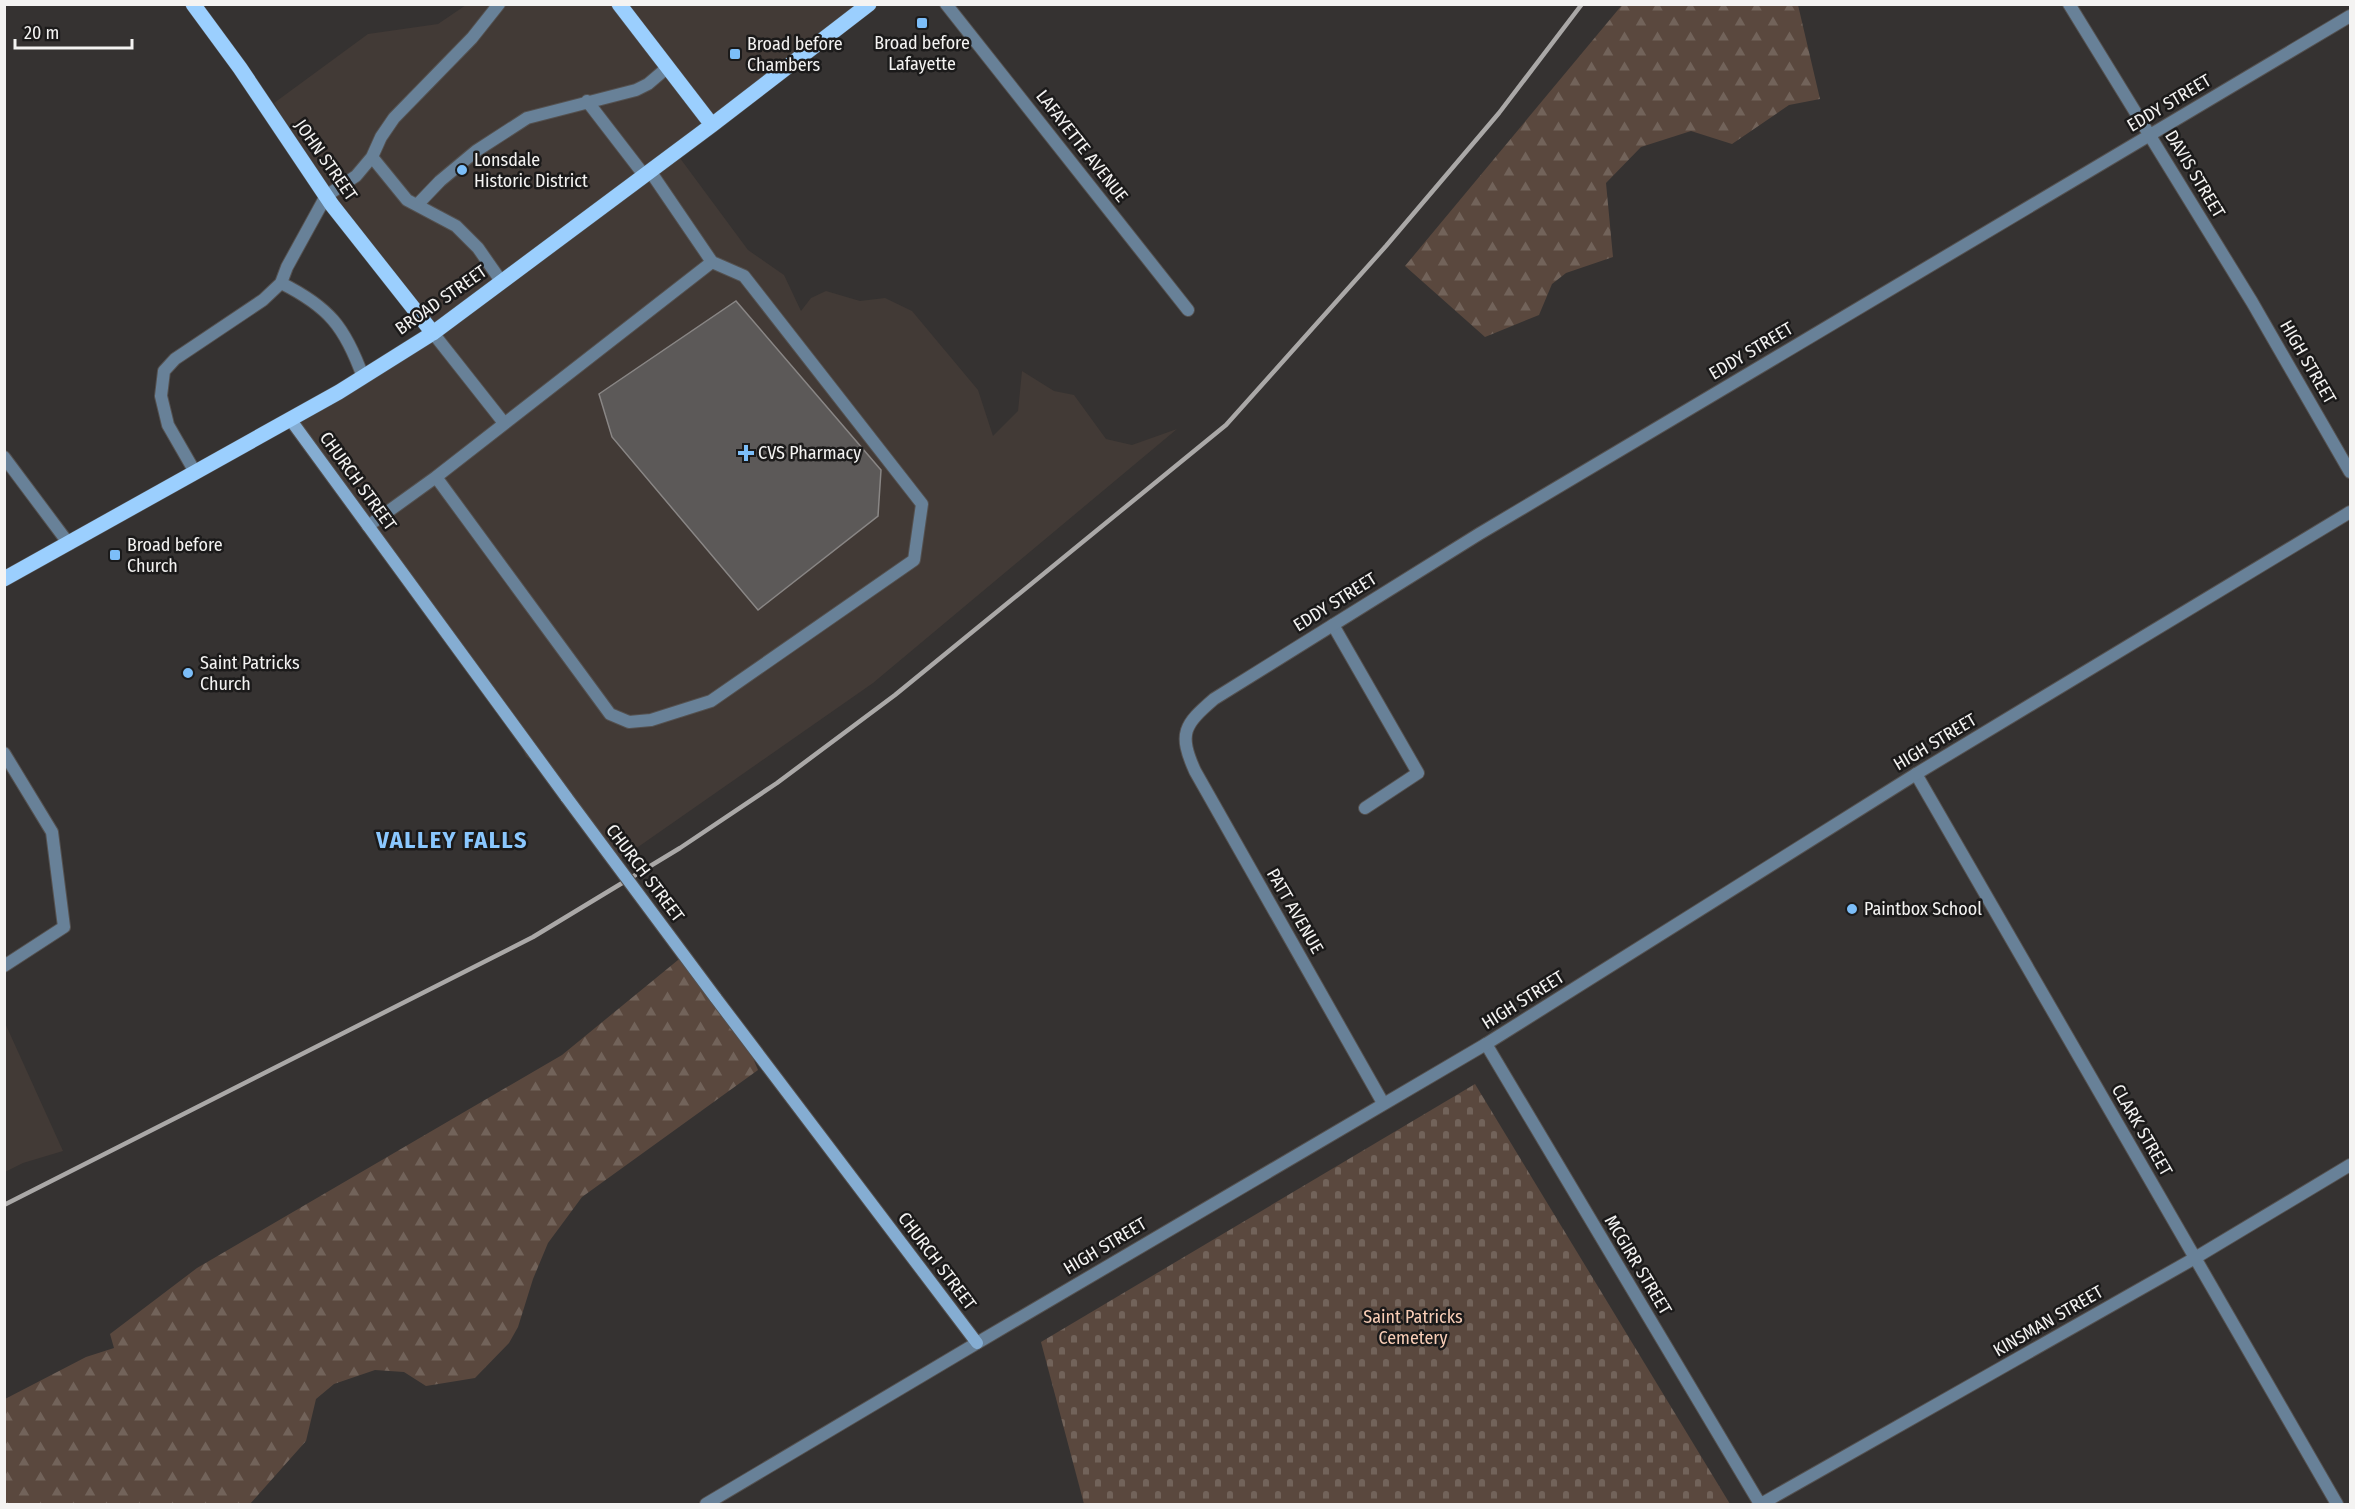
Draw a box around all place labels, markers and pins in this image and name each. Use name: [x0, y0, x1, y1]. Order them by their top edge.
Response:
marker: Broad before Lafayette: [915, 16, 929, 30]
place label: Broad before Lafayette: [874, 32, 970, 75]
place label: Broad before Chambers: [747, 33, 843, 76]
marker: Broad before Chambers: [728, 47, 742, 61]
place label: Lonsdale Historic District: [474, 149, 588, 192]
marker: Lonsdale Historic District: [455, 163, 469, 177]
place label: CVS Pharmacy: [758, 442, 861, 464]
marker: CVS Pharmacy: [739, 446, 753, 460]
place label: Broad before Church: [127, 534, 223, 577]
marker: Broad before Church: [108, 548, 122, 562]
place label: Saint Patricks Church: [200, 652, 300, 695]
marker: Saint Patricks Church: [181, 666, 195, 680]
place label: Paintbox School: [1864, 898, 1982, 920]
marker: Paintbox School: [1845, 902, 1859, 916]

